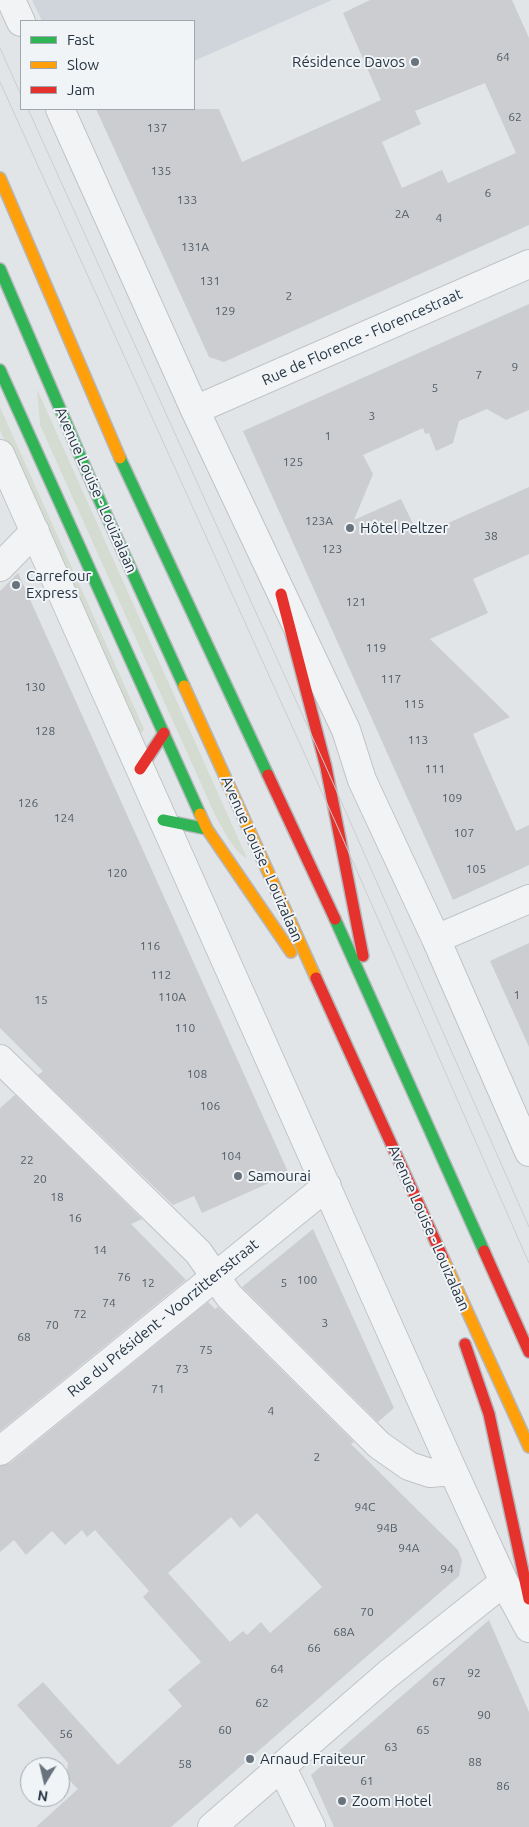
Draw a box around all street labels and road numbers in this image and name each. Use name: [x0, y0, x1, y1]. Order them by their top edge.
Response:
street label: Rue de Florence - Florencestraat: [259, 285, 465, 389]
street label: Avenue Louise - Louizalaan: [51, 404, 141, 576]
street label: Avenue Louise - Louizalaan: [217, 773, 307, 945]
street label: Avenue Louise - Louizalaan: [384, 1142, 474, 1314]
street label: Rue du Président - Voorzittersstraat: [64, 1235, 262, 1401]

